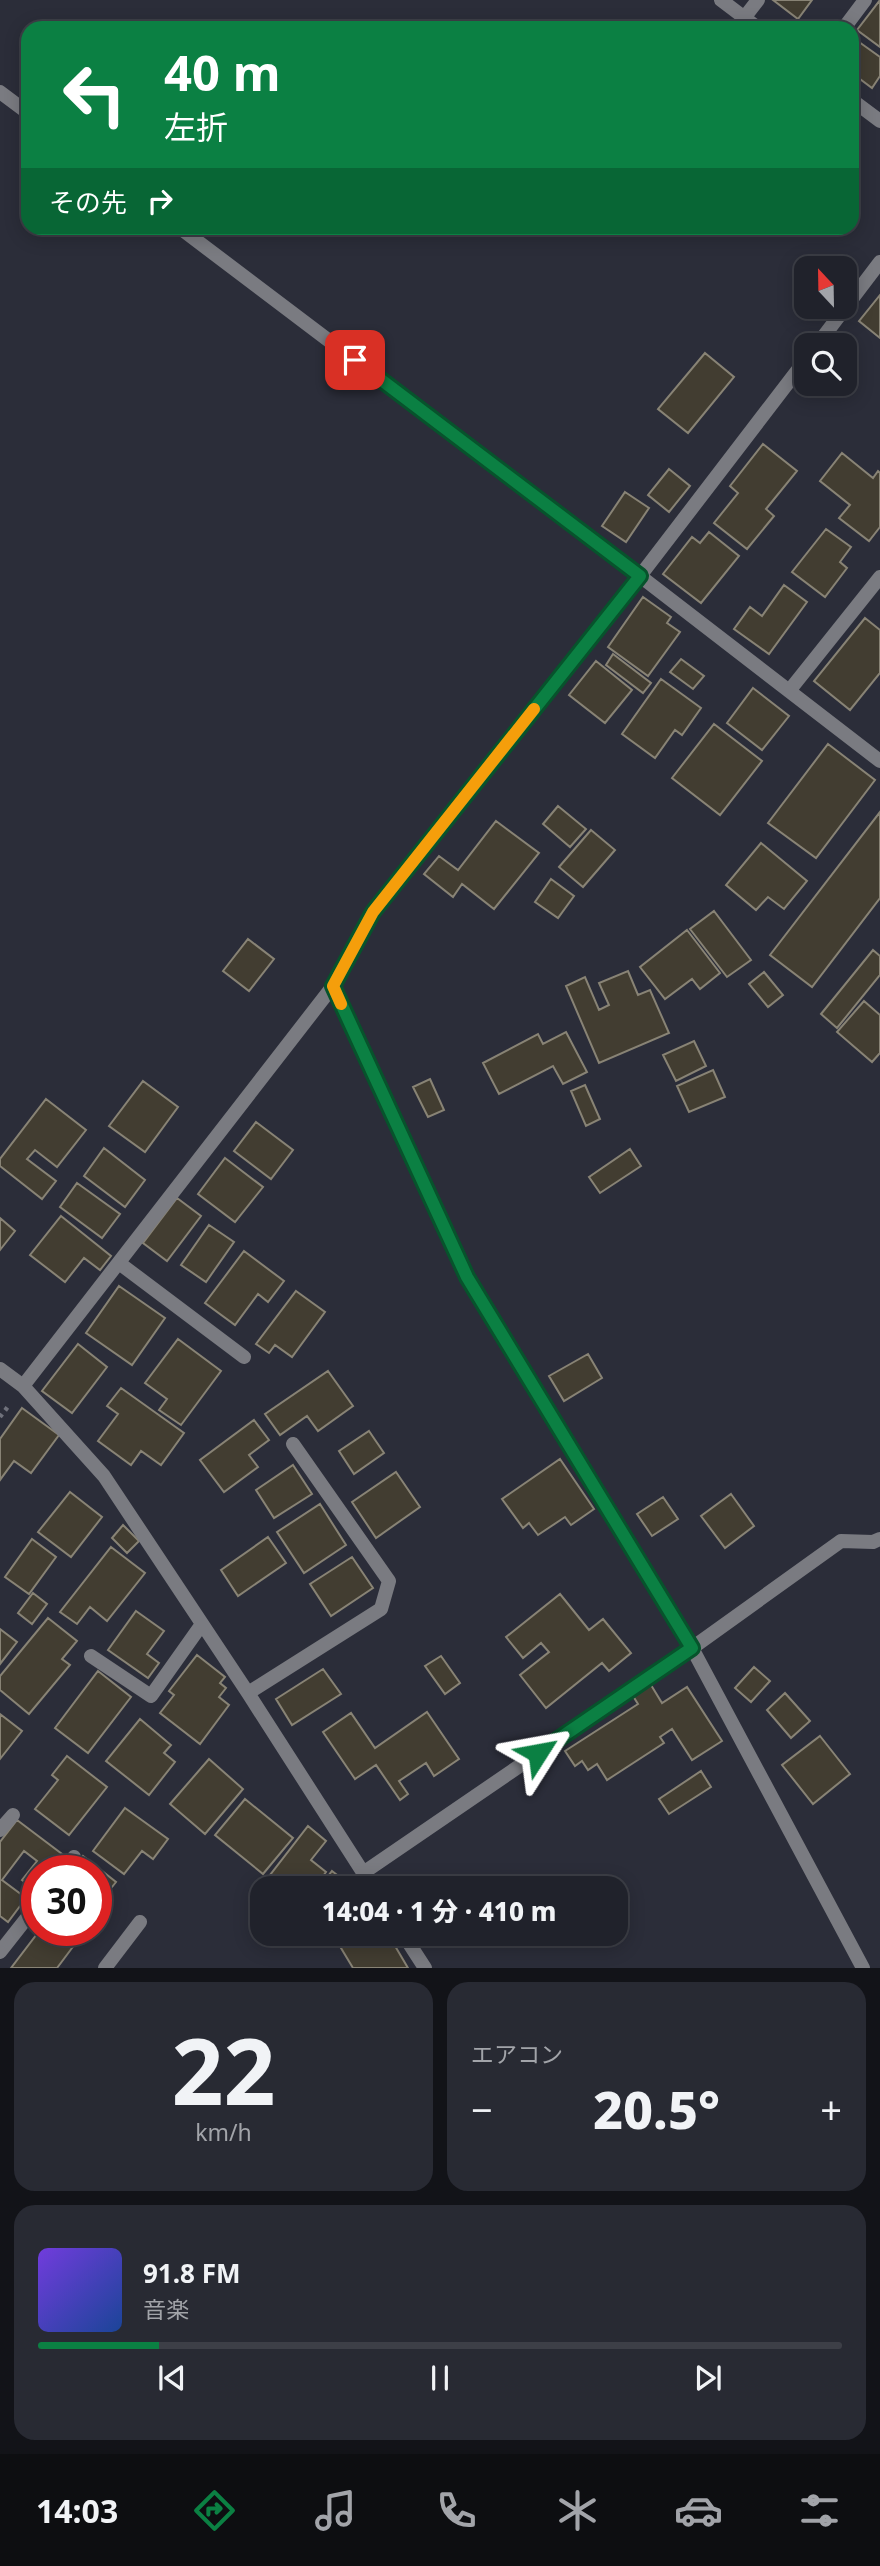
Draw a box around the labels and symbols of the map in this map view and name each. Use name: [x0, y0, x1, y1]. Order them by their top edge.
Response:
north arrow: [794, 256, 858, 318]
pin: [325, 330, 385, 390]
position arrow: [501, 1716, 575, 1790]
speed limit sign: 30: [21, 1855, 112, 1946]

